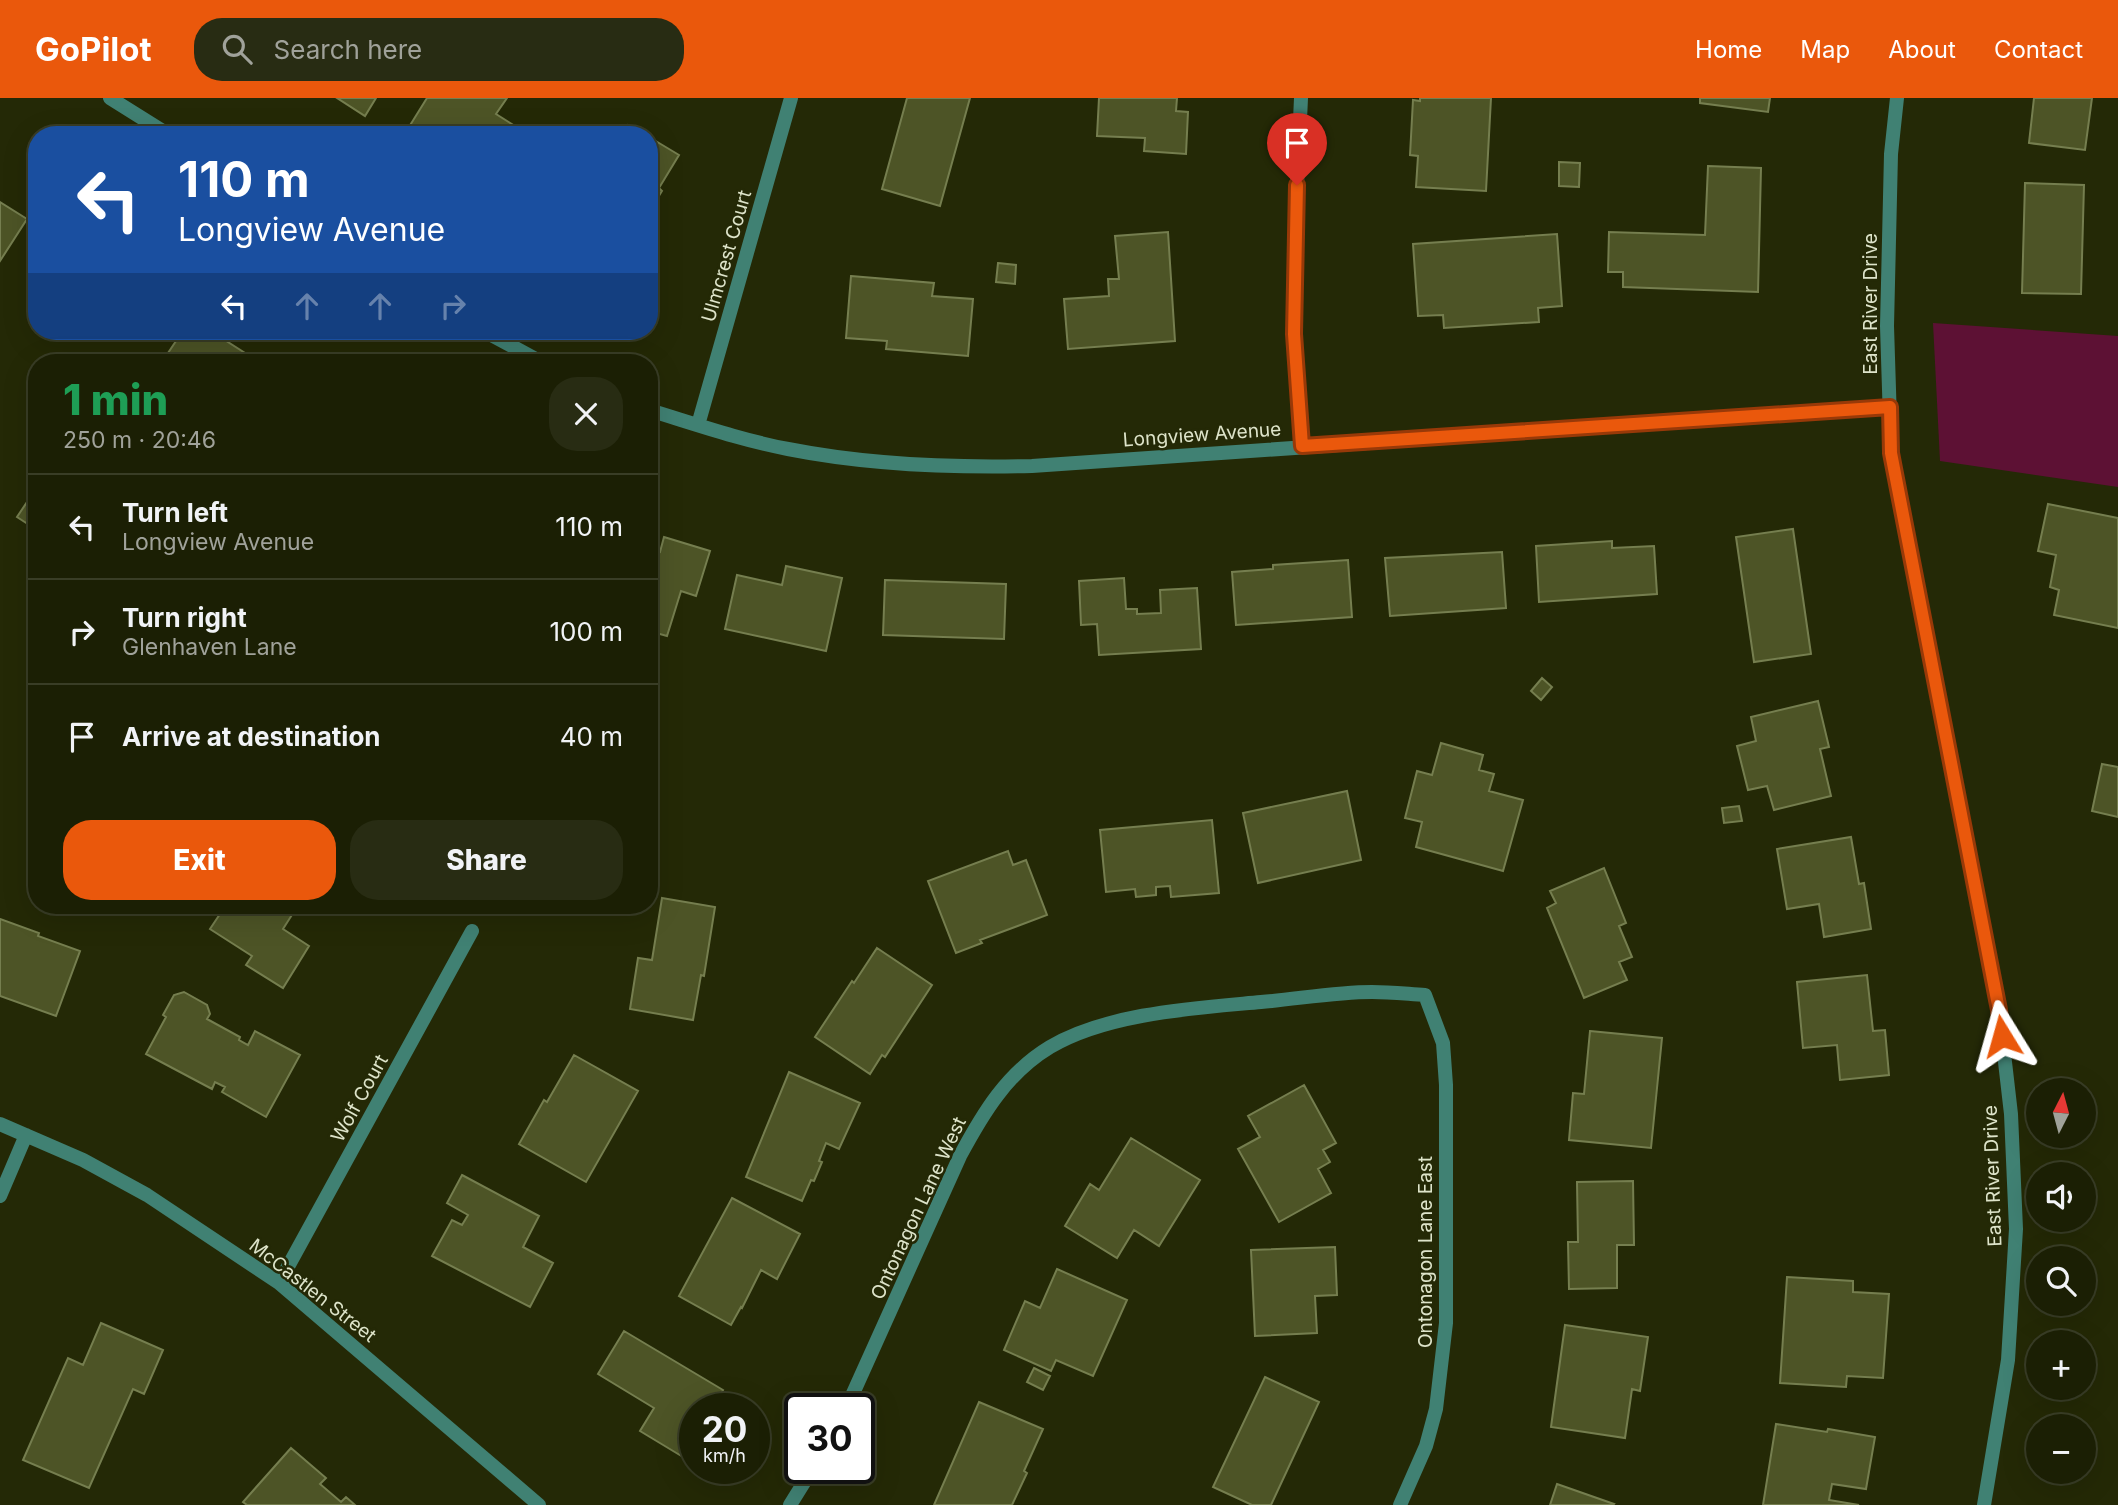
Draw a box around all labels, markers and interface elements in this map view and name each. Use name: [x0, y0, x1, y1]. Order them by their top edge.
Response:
search box: [194, 18, 684, 81]
text: GoPilot: [35, 29, 152, 69]
icon: search: [218, 30, 256, 68]
text: Search here: [274, 34, 422, 65]
text: Home: [1695, 35, 1762, 64]
text: Map: [1800, 35, 1850, 64]
text: About: [1888, 35, 1956, 64]
text: Contact: [1994, 35, 2083, 64]
pin: [1267, 113, 1327, 185]
icon: arrive: [1278, 124, 1316, 162]
text: 110 m: [178, 150, 310, 209]
icon: left: [63, 154, 154, 245]
street label: Ulmcrest Court: [697, 188, 756, 325]
text: Longview Avenue: [178, 210, 445, 249]
street label: East River Drive: [1859, 233, 1882, 375]
icon: left: [215, 287, 253, 325]
icon: ahead: [288, 287, 326, 325]
icon: ahead: [361, 287, 399, 325]
icon: right: [434, 287, 472, 325]
text: 1 min: [63, 374, 168, 425]
button: close: [549, 377, 623, 451]
street label: Longview Avenue: [1122, 417, 1282, 452]
text: 250 m · 20:46: [63, 426, 216, 454]
text: Turn left: [122, 497, 228, 528]
icon: left: [63, 508, 101, 546]
text: 110 m: [555, 511, 623, 542]
text: Longview Avenue: [122, 528, 314, 556]
text: Turn right: [122, 602, 247, 633]
icon: right: [63, 613, 101, 651]
text: 100 m: [550, 616, 623, 647]
text: Glenhaven Lane: [122, 633, 297, 661]
icon: arrive: [63, 718, 101, 756]
text: Arrive at destination: [122, 721, 381, 752]
text: 40 m: [560, 721, 623, 752]
button: Exit: [63, 820, 336, 900]
button: Share: [350, 820, 623, 900]
position arrow: [1965, 999, 2039, 1073]
street label: Wolf Court: [326, 1051, 393, 1146]
north arrow: [2026, 1078, 2096, 1148]
map controls: [2026, 1078, 2096, 1484]
street label: East River Drive: [1979, 1105, 2006, 1247]
street label: Ontonagon Lane West: [866, 1113, 971, 1303]
street label: Ontonagon Lane East: [1414, 1156, 1437, 1348]
button: sound: [2026, 1162, 2096, 1232]
street label: McCastlen Street: [245, 1234, 381, 1347]
button: search: [2026, 1246, 2096, 1316]
button: +: [2026, 1330, 2096, 1400]
speed limit sign: 30: [784, 1393, 875, 1484]
text: 20: [702, 1408, 747, 1450]
button: −: [2026, 1414, 2096, 1484]
text: km/h: [703, 1445, 746, 1466]

